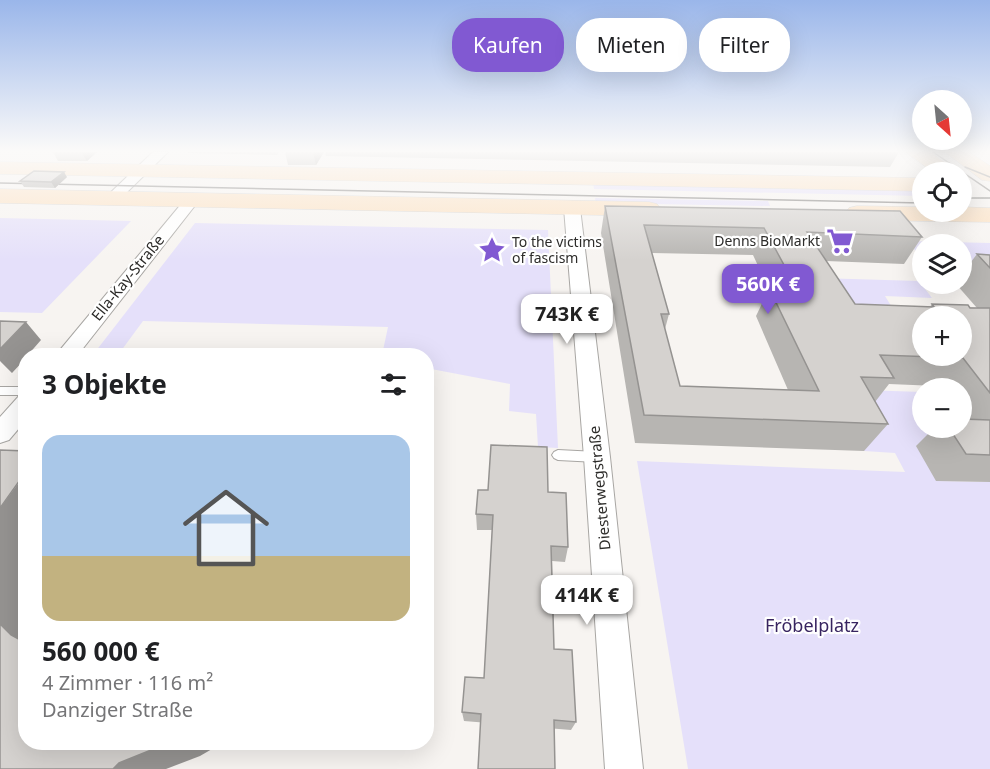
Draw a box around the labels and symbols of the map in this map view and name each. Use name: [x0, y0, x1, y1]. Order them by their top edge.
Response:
north arrow: [912, 90, 972, 150]
supermarket icon: Denns BioMarkt: [825, 226, 855, 256]
street label: Ella-Kay-Straße: [86, 230, 168, 325]
place label: Denns BioMarkt: [714, 231, 820, 250]
place label: To the victims of fascism: [512, 232, 602, 267]
place icon: To the victims of fascism: [477, 235, 507, 265]
pin: 560K €: [719, 264, 817, 315]
pin: 743K €: [518, 294, 616, 345]
street label: Diesterwegstraße: [584, 425, 614, 551]
pin: 414K €: [538, 575, 636, 626]
park label: Fröbelplatz: [765, 613, 859, 637]

